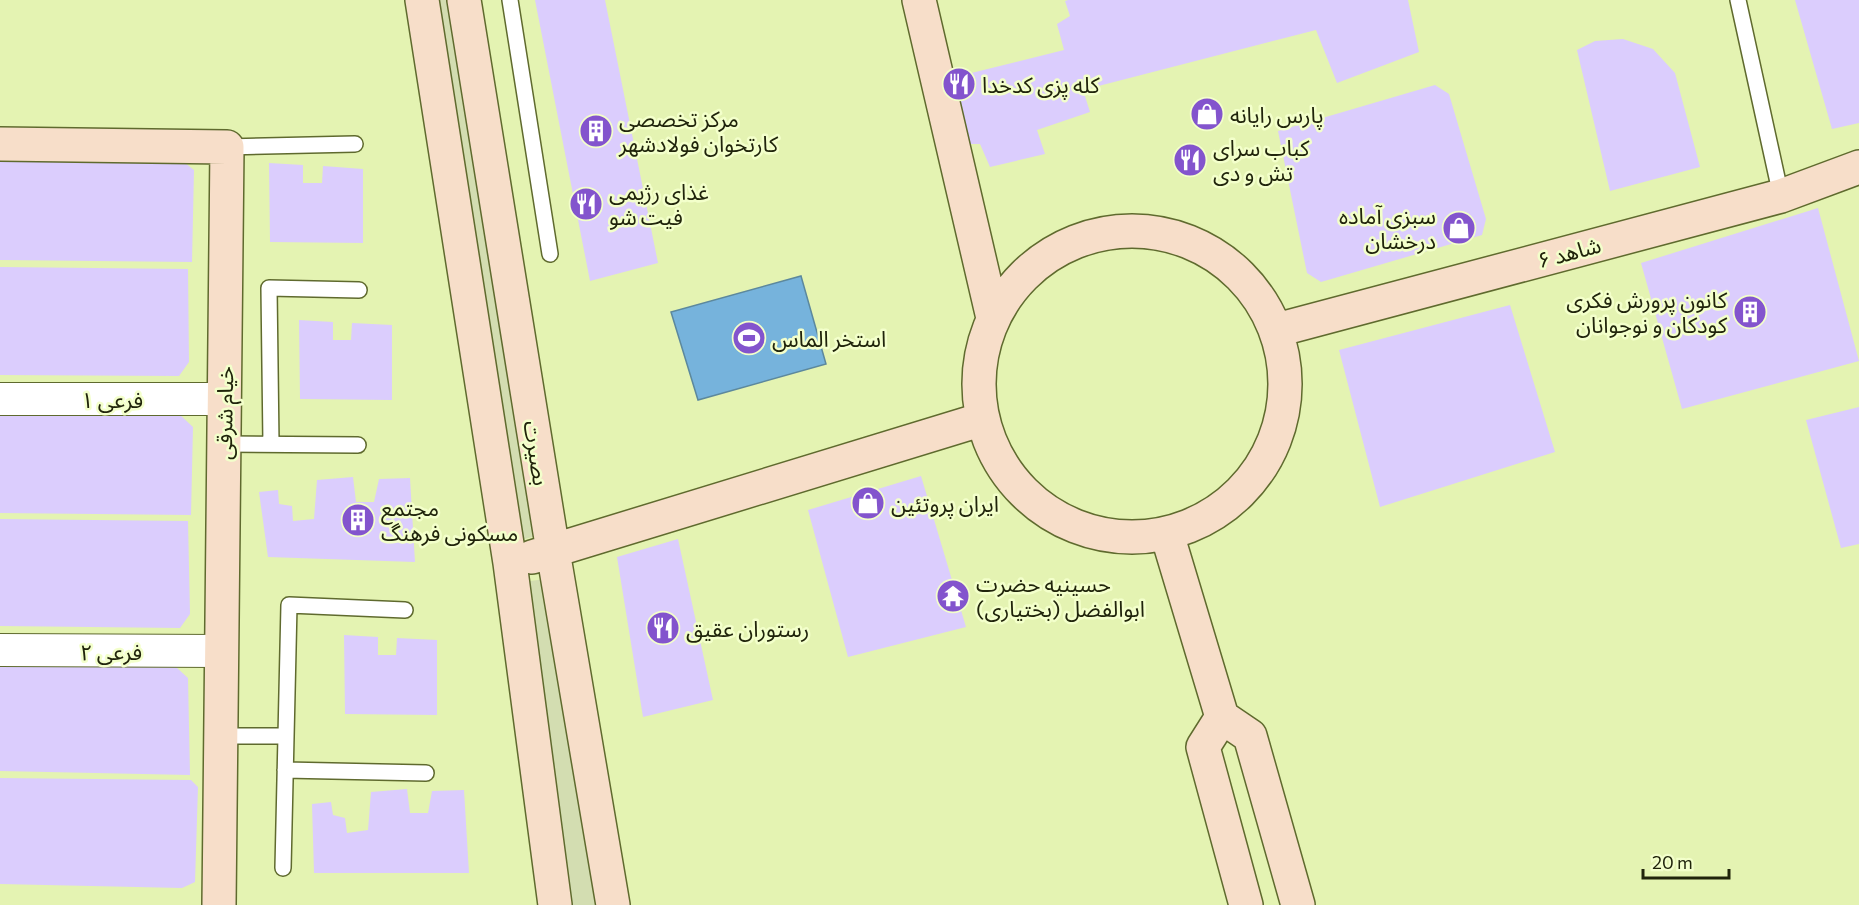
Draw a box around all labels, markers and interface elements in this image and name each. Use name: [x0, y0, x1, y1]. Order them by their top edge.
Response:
restaurant icon: کله پزی کدخدا: [941, 66, 977, 102]
place label: کله پزی کدخدا: [982, 71, 1100, 100]
shop icon: پارس رایانه: [1189, 96, 1225, 132]
place label: پارس رایانه: [1230, 101, 1324, 130]
place label: مرکز تخصصی کارتخوان فولادشهر: [618, 105, 779, 158]
building icon: مرکز تخصصی کارتخوان فولادشهر: [578, 113, 614, 149]
place label: کباب سرای تش و دی: [1213, 134, 1310, 186]
restaurant icon: کباب سرای تش و دی: [1172, 142, 1208, 178]
place label: غذای رژیمی فیت شو: [609, 178, 709, 230]
restaurant icon: غذای رژیمی فیت شو: [568, 186, 604, 222]
place label: سبزی آماده درخشان: [1339, 202, 1436, 255]
shop icon: سبزی آماده درخشان: [1441, 210, 1477, 246]
street label: شاهد ۶: [1534, 231, 1604, 273]
place label: کانون پرورش فکری کودکان و نوجوانان: [1566, 286, 1728, 338]
building icon: کانون پرورش فکری کودکان و نوجوانان: [1732, 294, 1768, 330]
sports icon: استخر الماس: [731, 320, 767, 356]
place label: استخر الماس: [772, 325, 886, 352]
street label: خیام شرقی: [210, 366, 242, 460]
street label: فرعی ۱: [81, 386, 143, 413]
street label: بصیرت: [519, 419, 555, 487]
shop icon: ایران پروتئین: [850, 485, 886, 521]
place label: ایران پروتئین: [891, 490, 999, 519]
place label: مجتمع مسکونی فرهنگ: [381, 494, 518, 546]
building icon: مجتمع مسکونی فرهنگ: [340, 502, 376, 538]
place label: حسینیه حضرت ابوالفضل (بختیاری): [976, 570, 1145, 623]
temple icon: حسینیه حضرت ابوالفضل (بختیاری): [935, 578, 971, 614]
restaurant icon: رستوران عقیق: [645, 610, 681, 646]
place label: رستوران عقیق: [686, 615, 809, 643]
street label: فرعی ۲: [80, 638, 142, 665]
scale bar: [1643, 842, 1728, 880]
text: 20 m: [1652, 851, 1693, 873]

